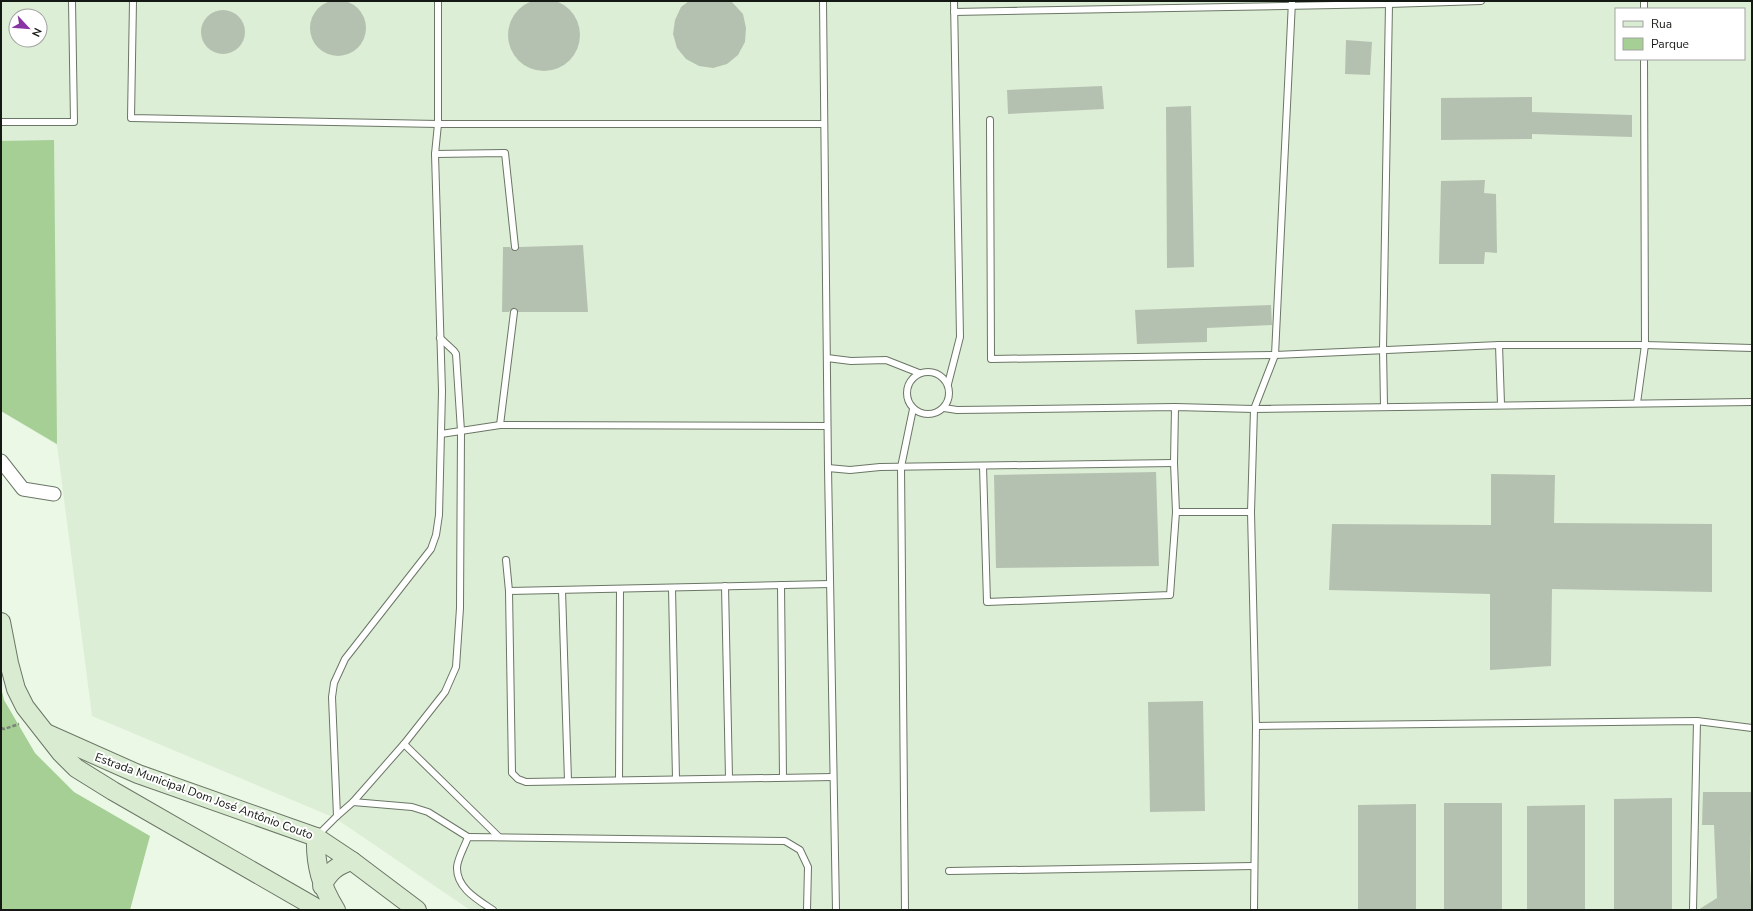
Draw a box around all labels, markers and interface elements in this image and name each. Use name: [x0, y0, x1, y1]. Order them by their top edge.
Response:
north arrow: [8, 8, 48, 48]
legend: [1615, 8, 1745, 60]
text: Rua: [1651, 16, 1672, 32]
text: N: [28, 25, 45, 39]
text: Parque: [1651, 36, 1689, 52]
street label: Estrada Municipal Dom José Antônio Couto: [93, 749, 316, 843]

